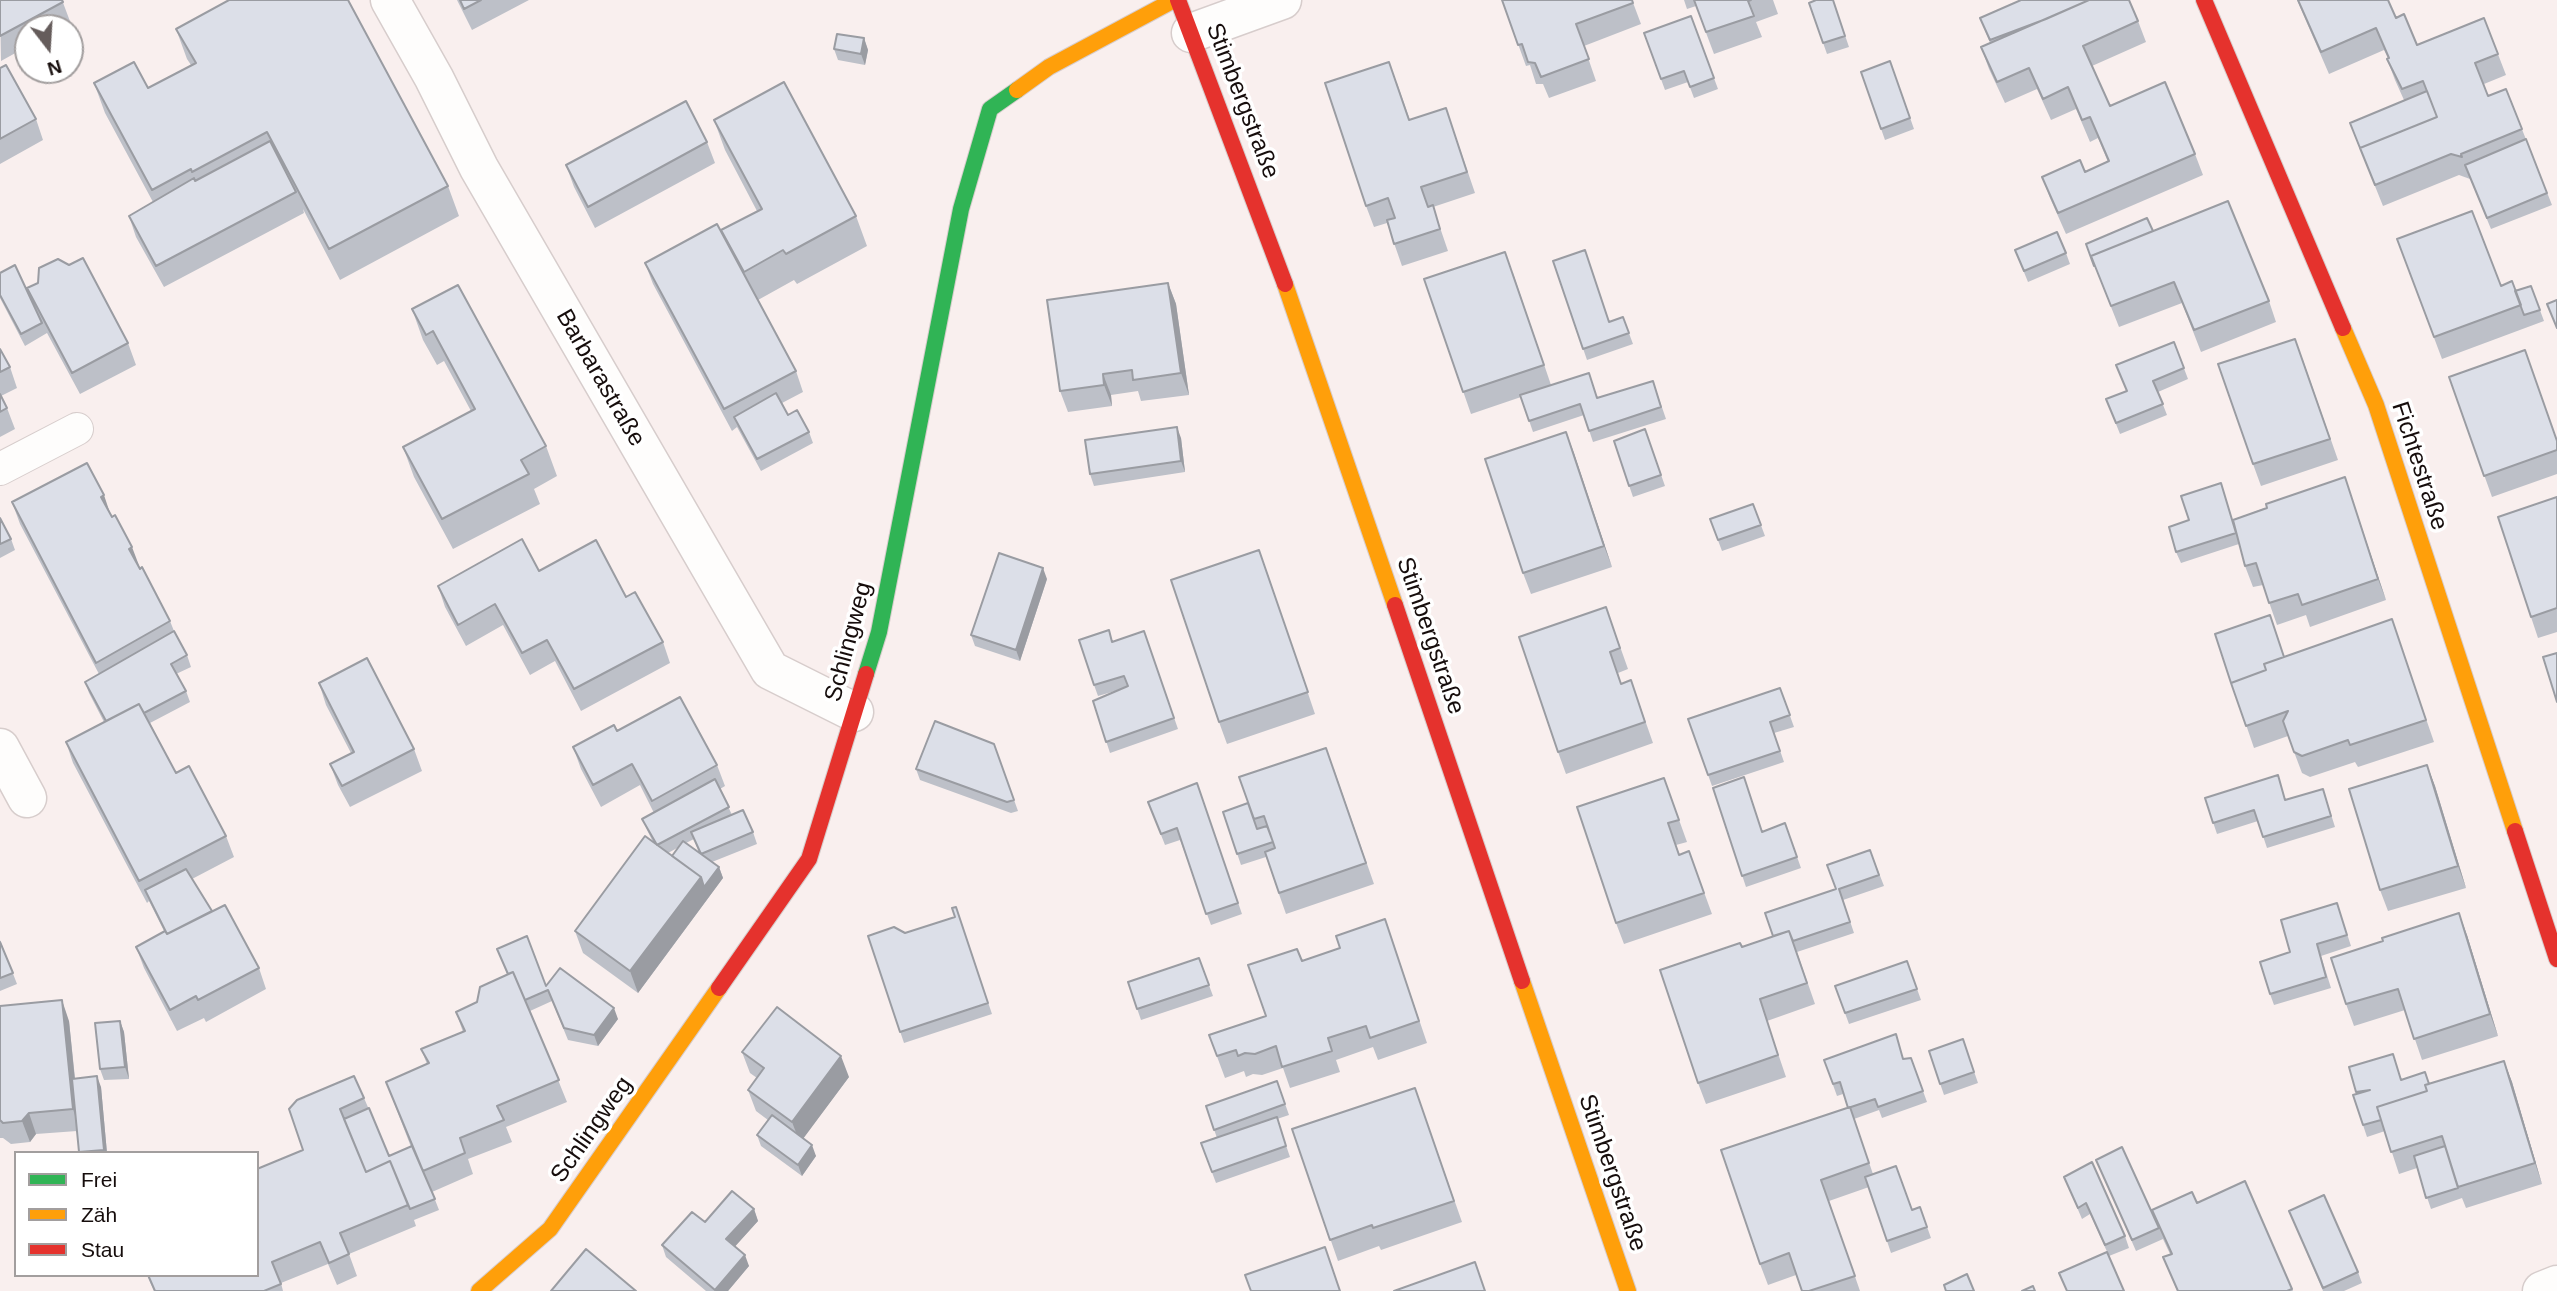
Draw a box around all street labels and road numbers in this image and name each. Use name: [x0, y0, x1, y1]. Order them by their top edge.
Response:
street label: Stimbergstraße: [1199, 19, 1285, 183]
street label: Barbarastraße: [549, 304, 651, 452]
street label: Fichtestraße: [2385, 398, 2453, 534]
street label: Stimbergstraße: [1390, 554, 1470, 718]
street label: Schlingweg: [819, 579, 879, 705]
street label: Schlingweg: [545, 1071, 639, 1189]
street label: Stimbergstraße: [1572, 1091, 1652, 1255]

